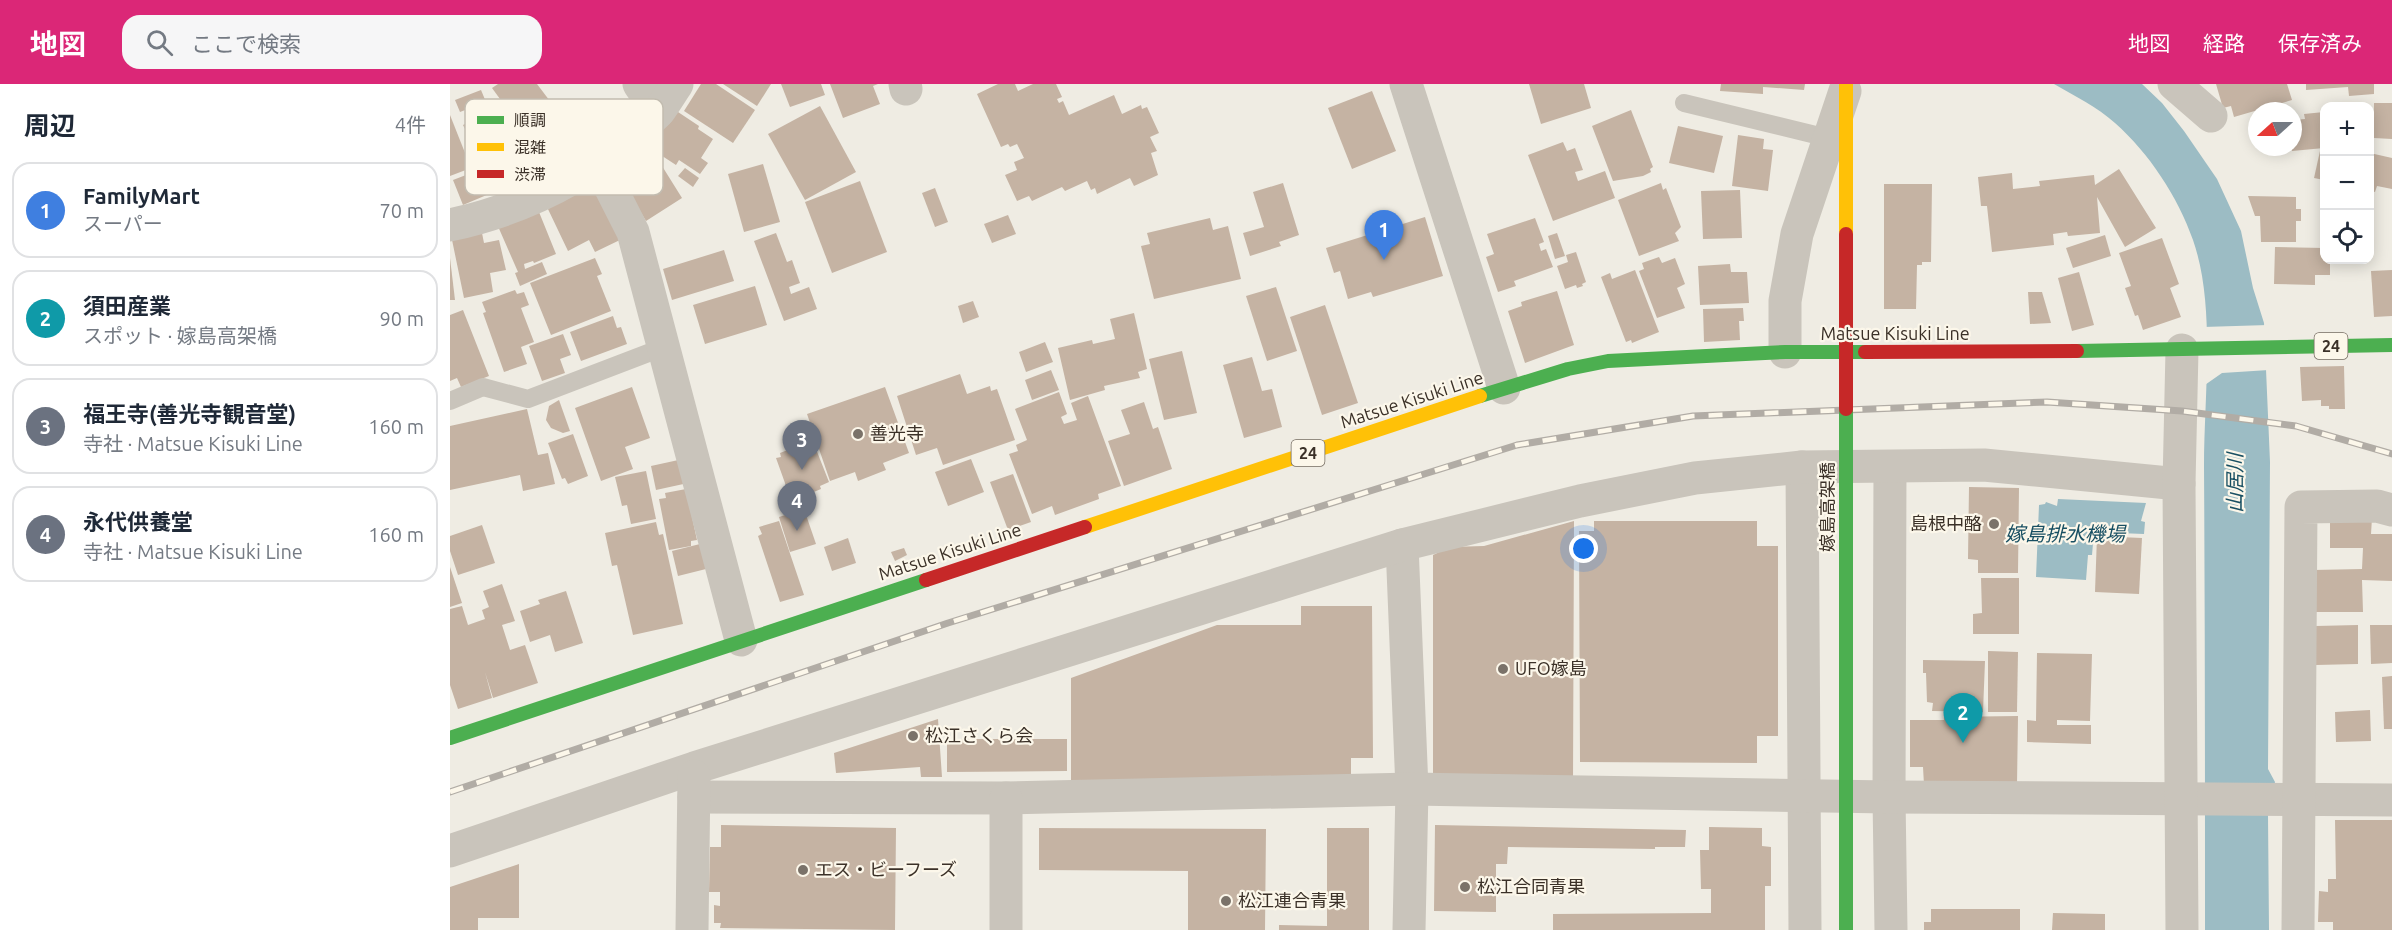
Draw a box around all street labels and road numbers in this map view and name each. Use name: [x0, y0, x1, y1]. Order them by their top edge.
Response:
street label: Matsue Kisuki Line: [1820, 323, 1970, 343]
road number: 24: [2314, 333, 2348, 359]
street label: Matsue Kisuki Line: [1338, 366, 1486, 432]
road number: 24: [1292, 440, 1324, 466]
street label: 嫁島高架橋: [1817, 462, 1837, 552]
street label: Matsue Kisuki Line: [876, 518, 1024, 584]

